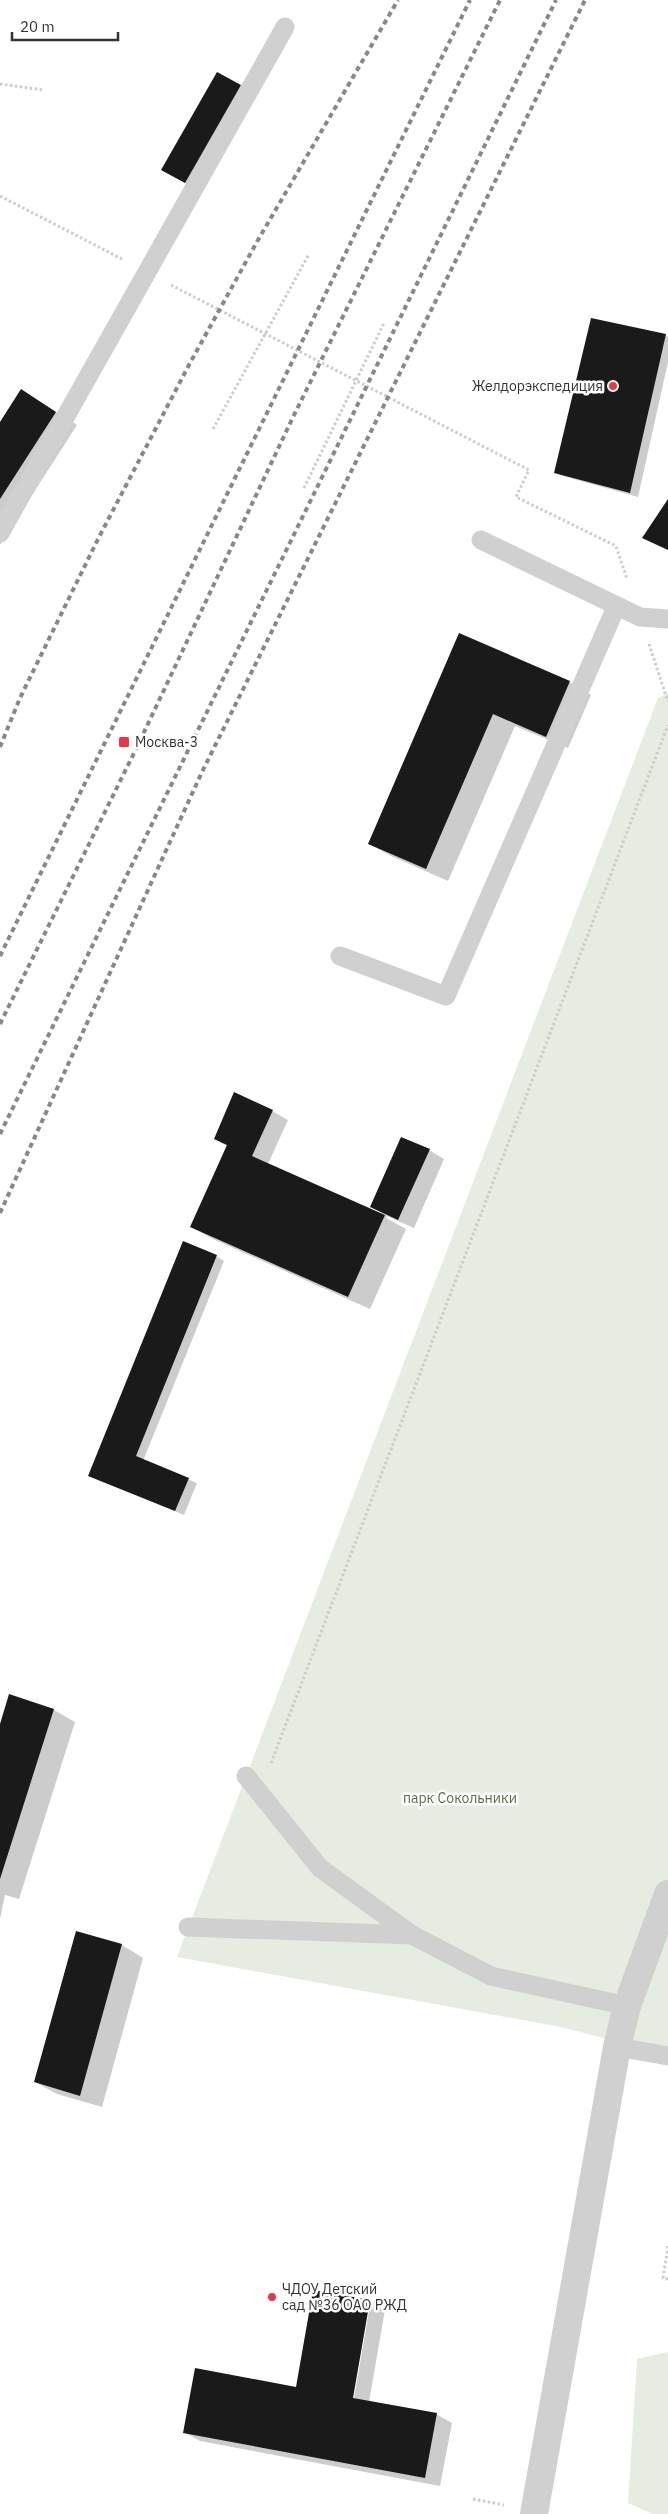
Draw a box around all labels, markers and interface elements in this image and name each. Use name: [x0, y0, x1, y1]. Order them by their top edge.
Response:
scale bar: [12, 10, 119, 42]
text: 20 m: [20, 17, 55, 36]
place label: Желдорэкспедиция: [472, 377, 603, 395]
marker: Желдорэкспедиция: [607, 380, 619, 392]
place label: Москва-3: [135, 733, 198, 751]
marker: Москва-3: [117, 735, 131, 749]
park label: парк Сокольники: [403, 1789, 517, 1807]
place label: ЧДОУ Детский сад №36 ОАО РЖД: [282, 2280, 407, 2314]
marker: ЧДОУ Детский сад №36 ОАО РЖД: [266, 2291, 278, 2303]

